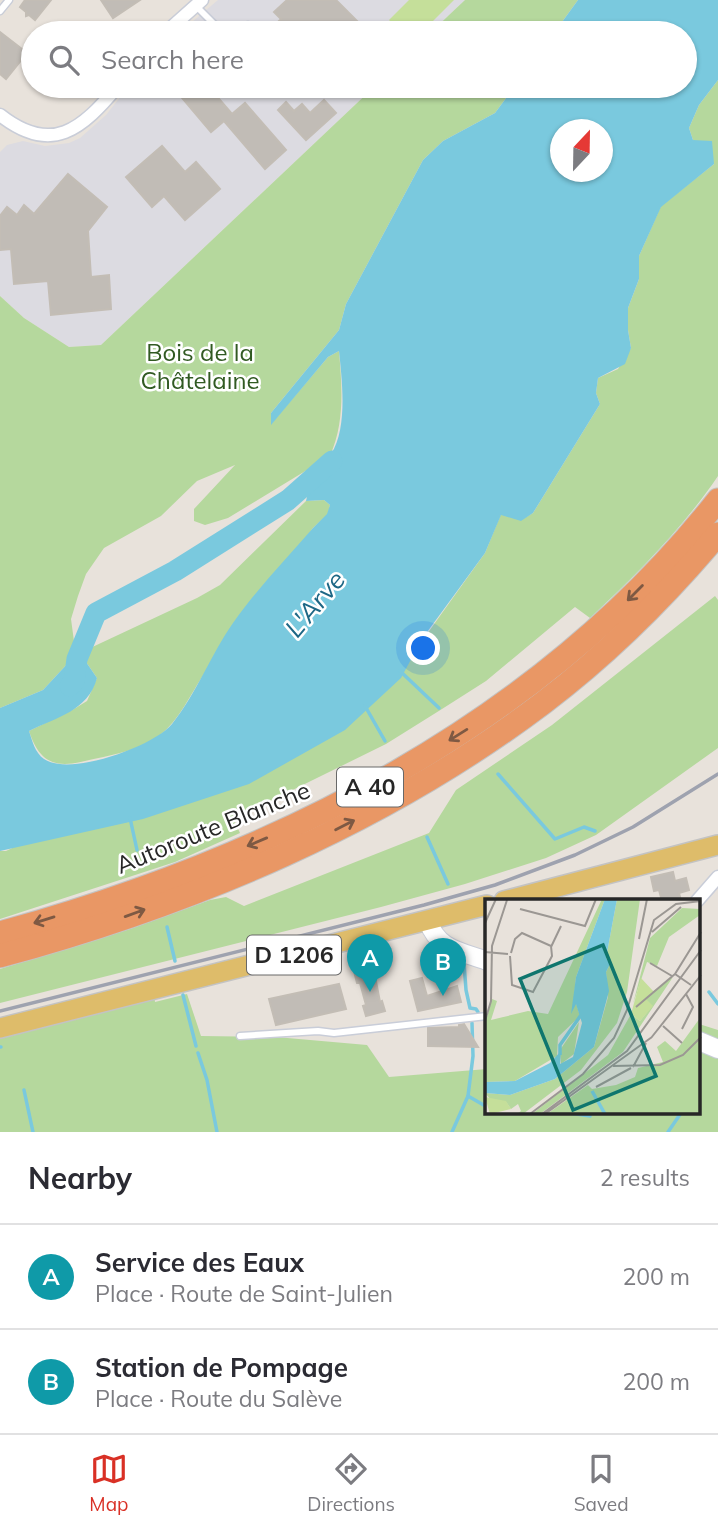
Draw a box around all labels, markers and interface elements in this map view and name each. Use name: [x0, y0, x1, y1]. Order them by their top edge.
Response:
search box: [21, 21, 697, 98]
icon: search: [45, 41, 83, 79]
text: Search here: [101, 43, 244, 76]
north arrow: [550, 119, 613, 182]
park label: Bois de la Châtelaine: [140, 337, 260, 395]
water label: L'Arve: [277, 564, 352, 644]
one-way arrow: [627, 584, 644, 601]
your location: [406, 631, 440, 665]
one-way arrow: [449, 728, 468, 743]
road number: A 40: [337, 768, 403, 806]
street label: Autoroute Blanche: [111, 774, 314, 880]
one-way arrow: [334, 818, 355, 832]
one-way arrow: [247, 836, 269, 849]
inset map: [485, 899, 700, 1114]
one-way arrow: [124, 906, 146, 919]
one-way arrow: [33, 914, 55, 927]
pin: A: [347, 934, 393, 992]
road number: D 1206: [247, 936, 341, 974]
pin: B: [420, 938, 466, 996]
text: Nearby: [28, 1159, 132, 1197]
text: 2 results: [600, 1163, 690, 1192]
text: Service des Eaux: [95, 1246, 304, 1279]
text: A: [42, 1262, 60, 1291]
text: 200 m: [622, 1262, 690, 1291]
text: Place · Route de Saint-Julien: [95, 1279, 393, 1308]
text: Station de Pompage: [95, 1351, 348, 1384]
text: B: [43, 1367, 59, 1396]
text: 200 m: [622, 1367, 690, 1396]
text: Place · Route du Salève: [95, 1384, 342, 1413]
tab: Map: [89, 1450, 128, 1516]
tab: Directions: [307, 1450, 395, 1516]
tab: Saved: [574, 1450, 629, 1516]

